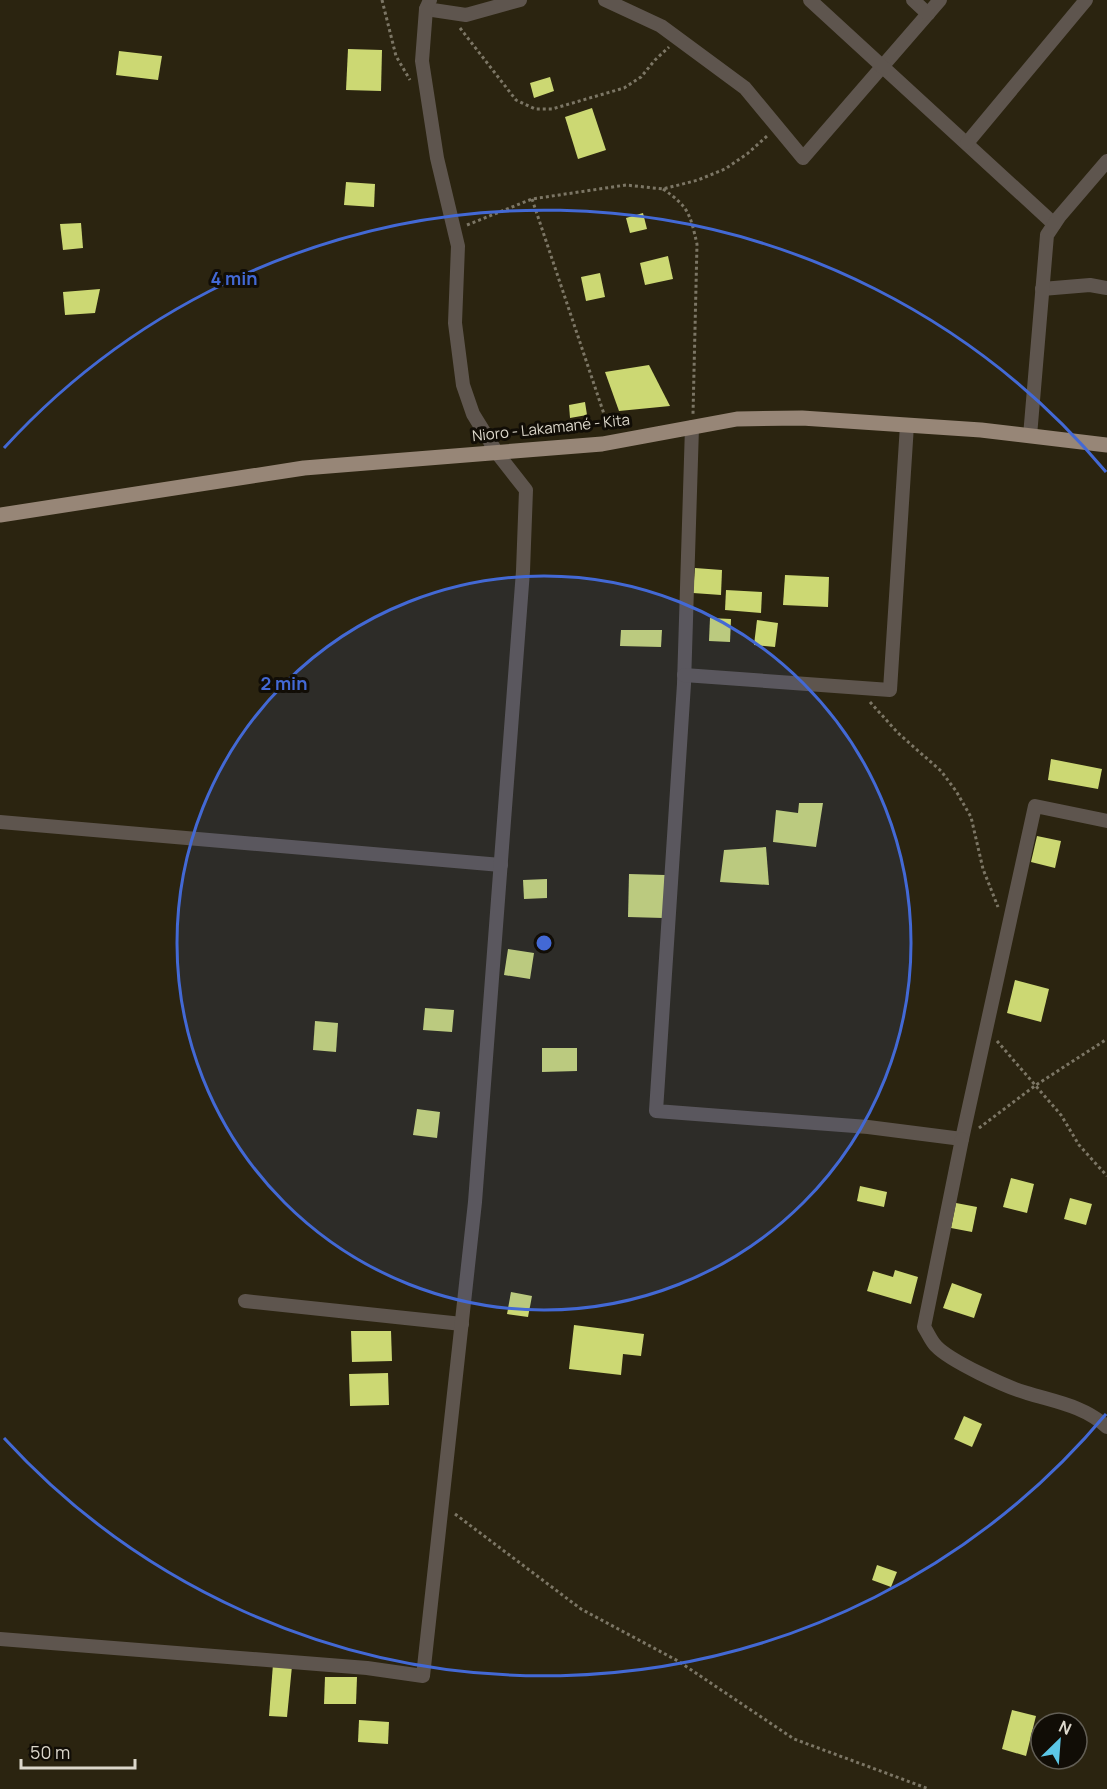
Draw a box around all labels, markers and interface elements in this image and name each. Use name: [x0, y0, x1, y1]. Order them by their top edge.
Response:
text: 4 min: [210, 266, 258, 290]
street label: Nioro - Lakamané - Kita: [471, 409, 631, 446]
text: 2 min: [261, 671, 307, 695]
centre of rings: [534, 933, 554, 953]
north arrow: [1029, 1711, 1089, 1771]
text: N: [1055, 1715, 1075, 1740]
scale bar: [21, 1732, 135, 1770]
text: 50 m: [30, 1740, 70, 1764]

